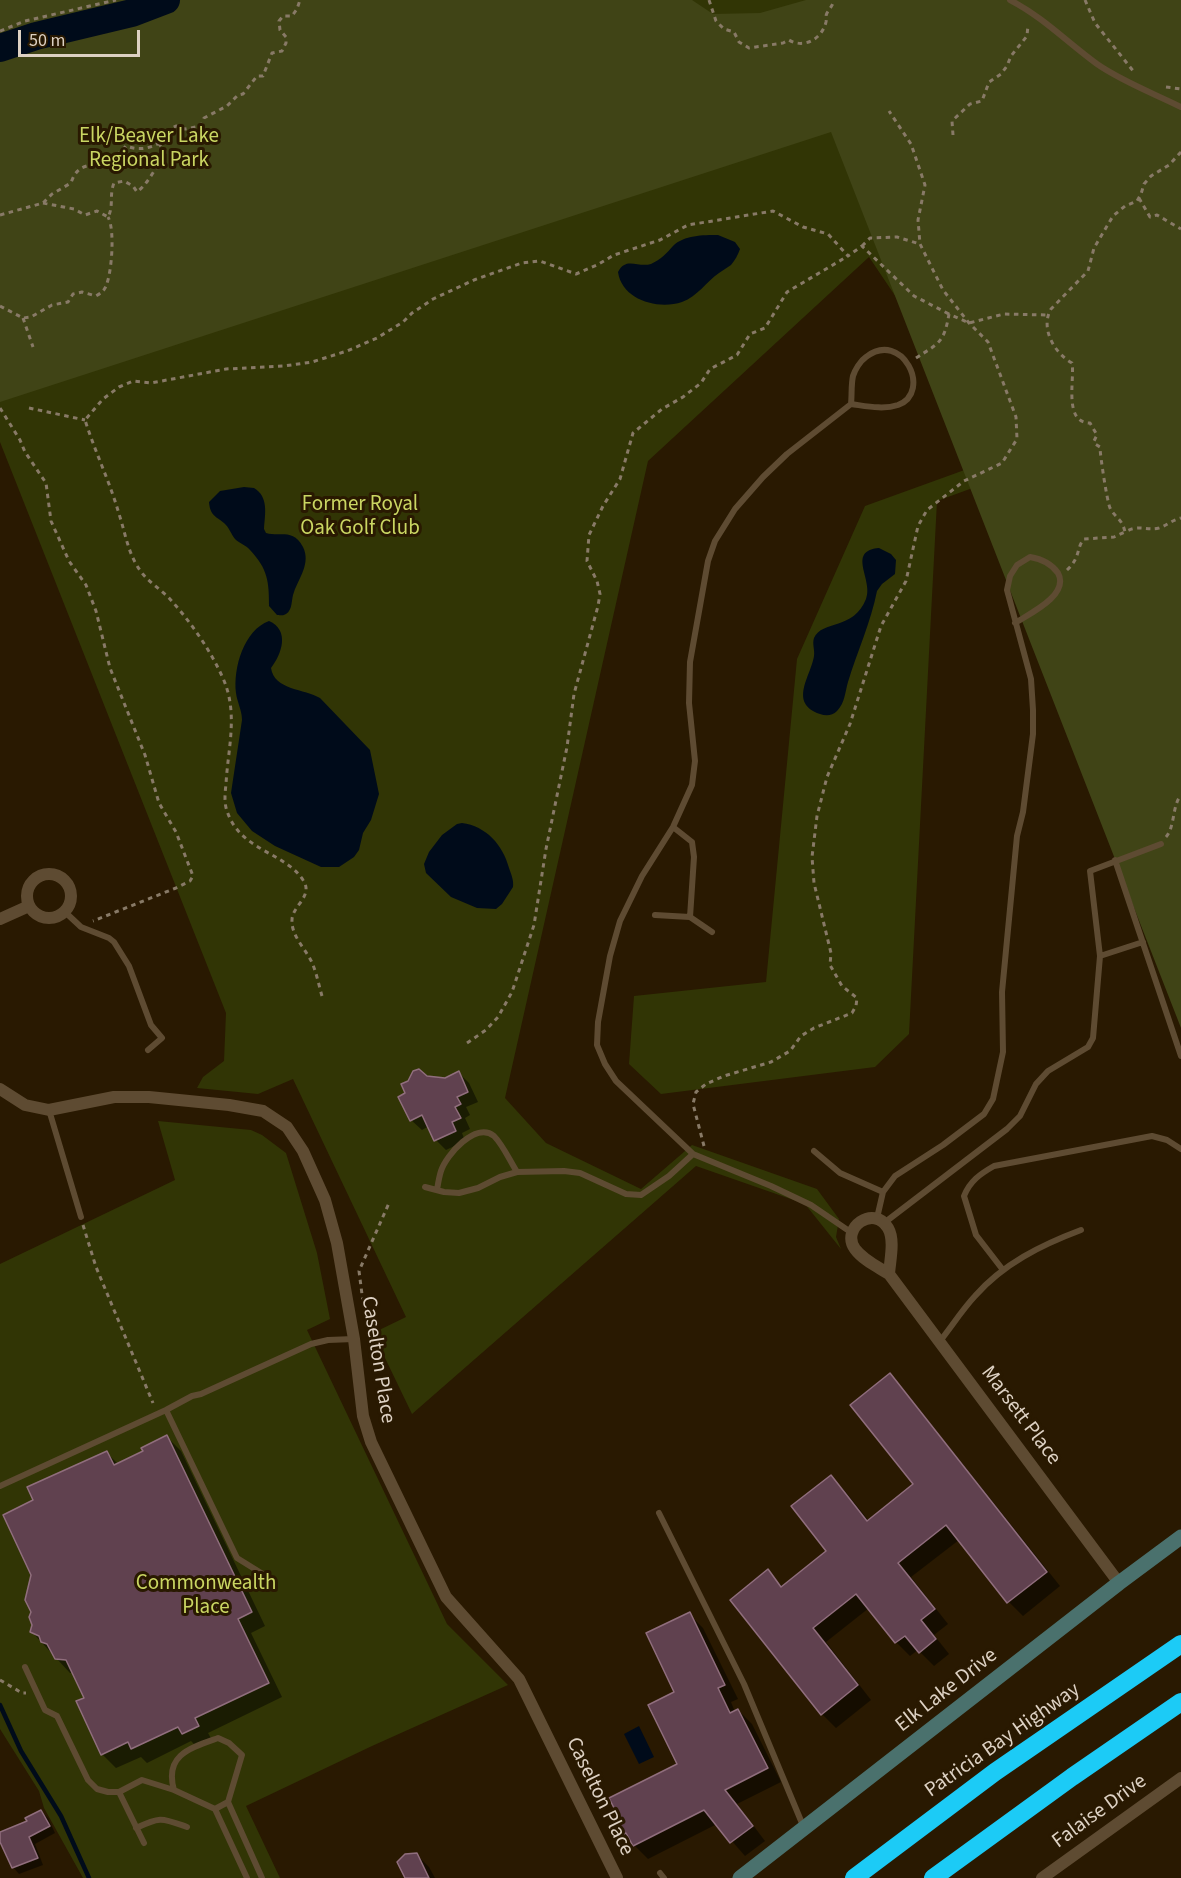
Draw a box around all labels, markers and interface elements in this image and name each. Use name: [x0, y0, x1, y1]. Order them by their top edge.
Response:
scale bar: [21, 18, 142, 56]
text: 50 m: [29, 28, 65, 53]
park label: Elk/Beaver Lake Regional Park: [79, 124, 219, 174]
park label: Former Royal Oak Golf Club: [300, 492, 420, 542]
street label: Caselton Place: [355, 1295, 399, 1425]
street label: Marsett Place: [975, 1362, 1065, 1470]
park label: Commonwealth Place: [136, 1571, 276, 1621]
street label: Elk Lake Drive: [891, 1644, 1003, 1738]
street label: Patricia Bay Highway: [921, 1678, 1085, 1804]
street label: Caselton Place: [560, 1734, 638, 1860]
street label: Falaise Drive: [1048, 1769, 1152, 1855]

